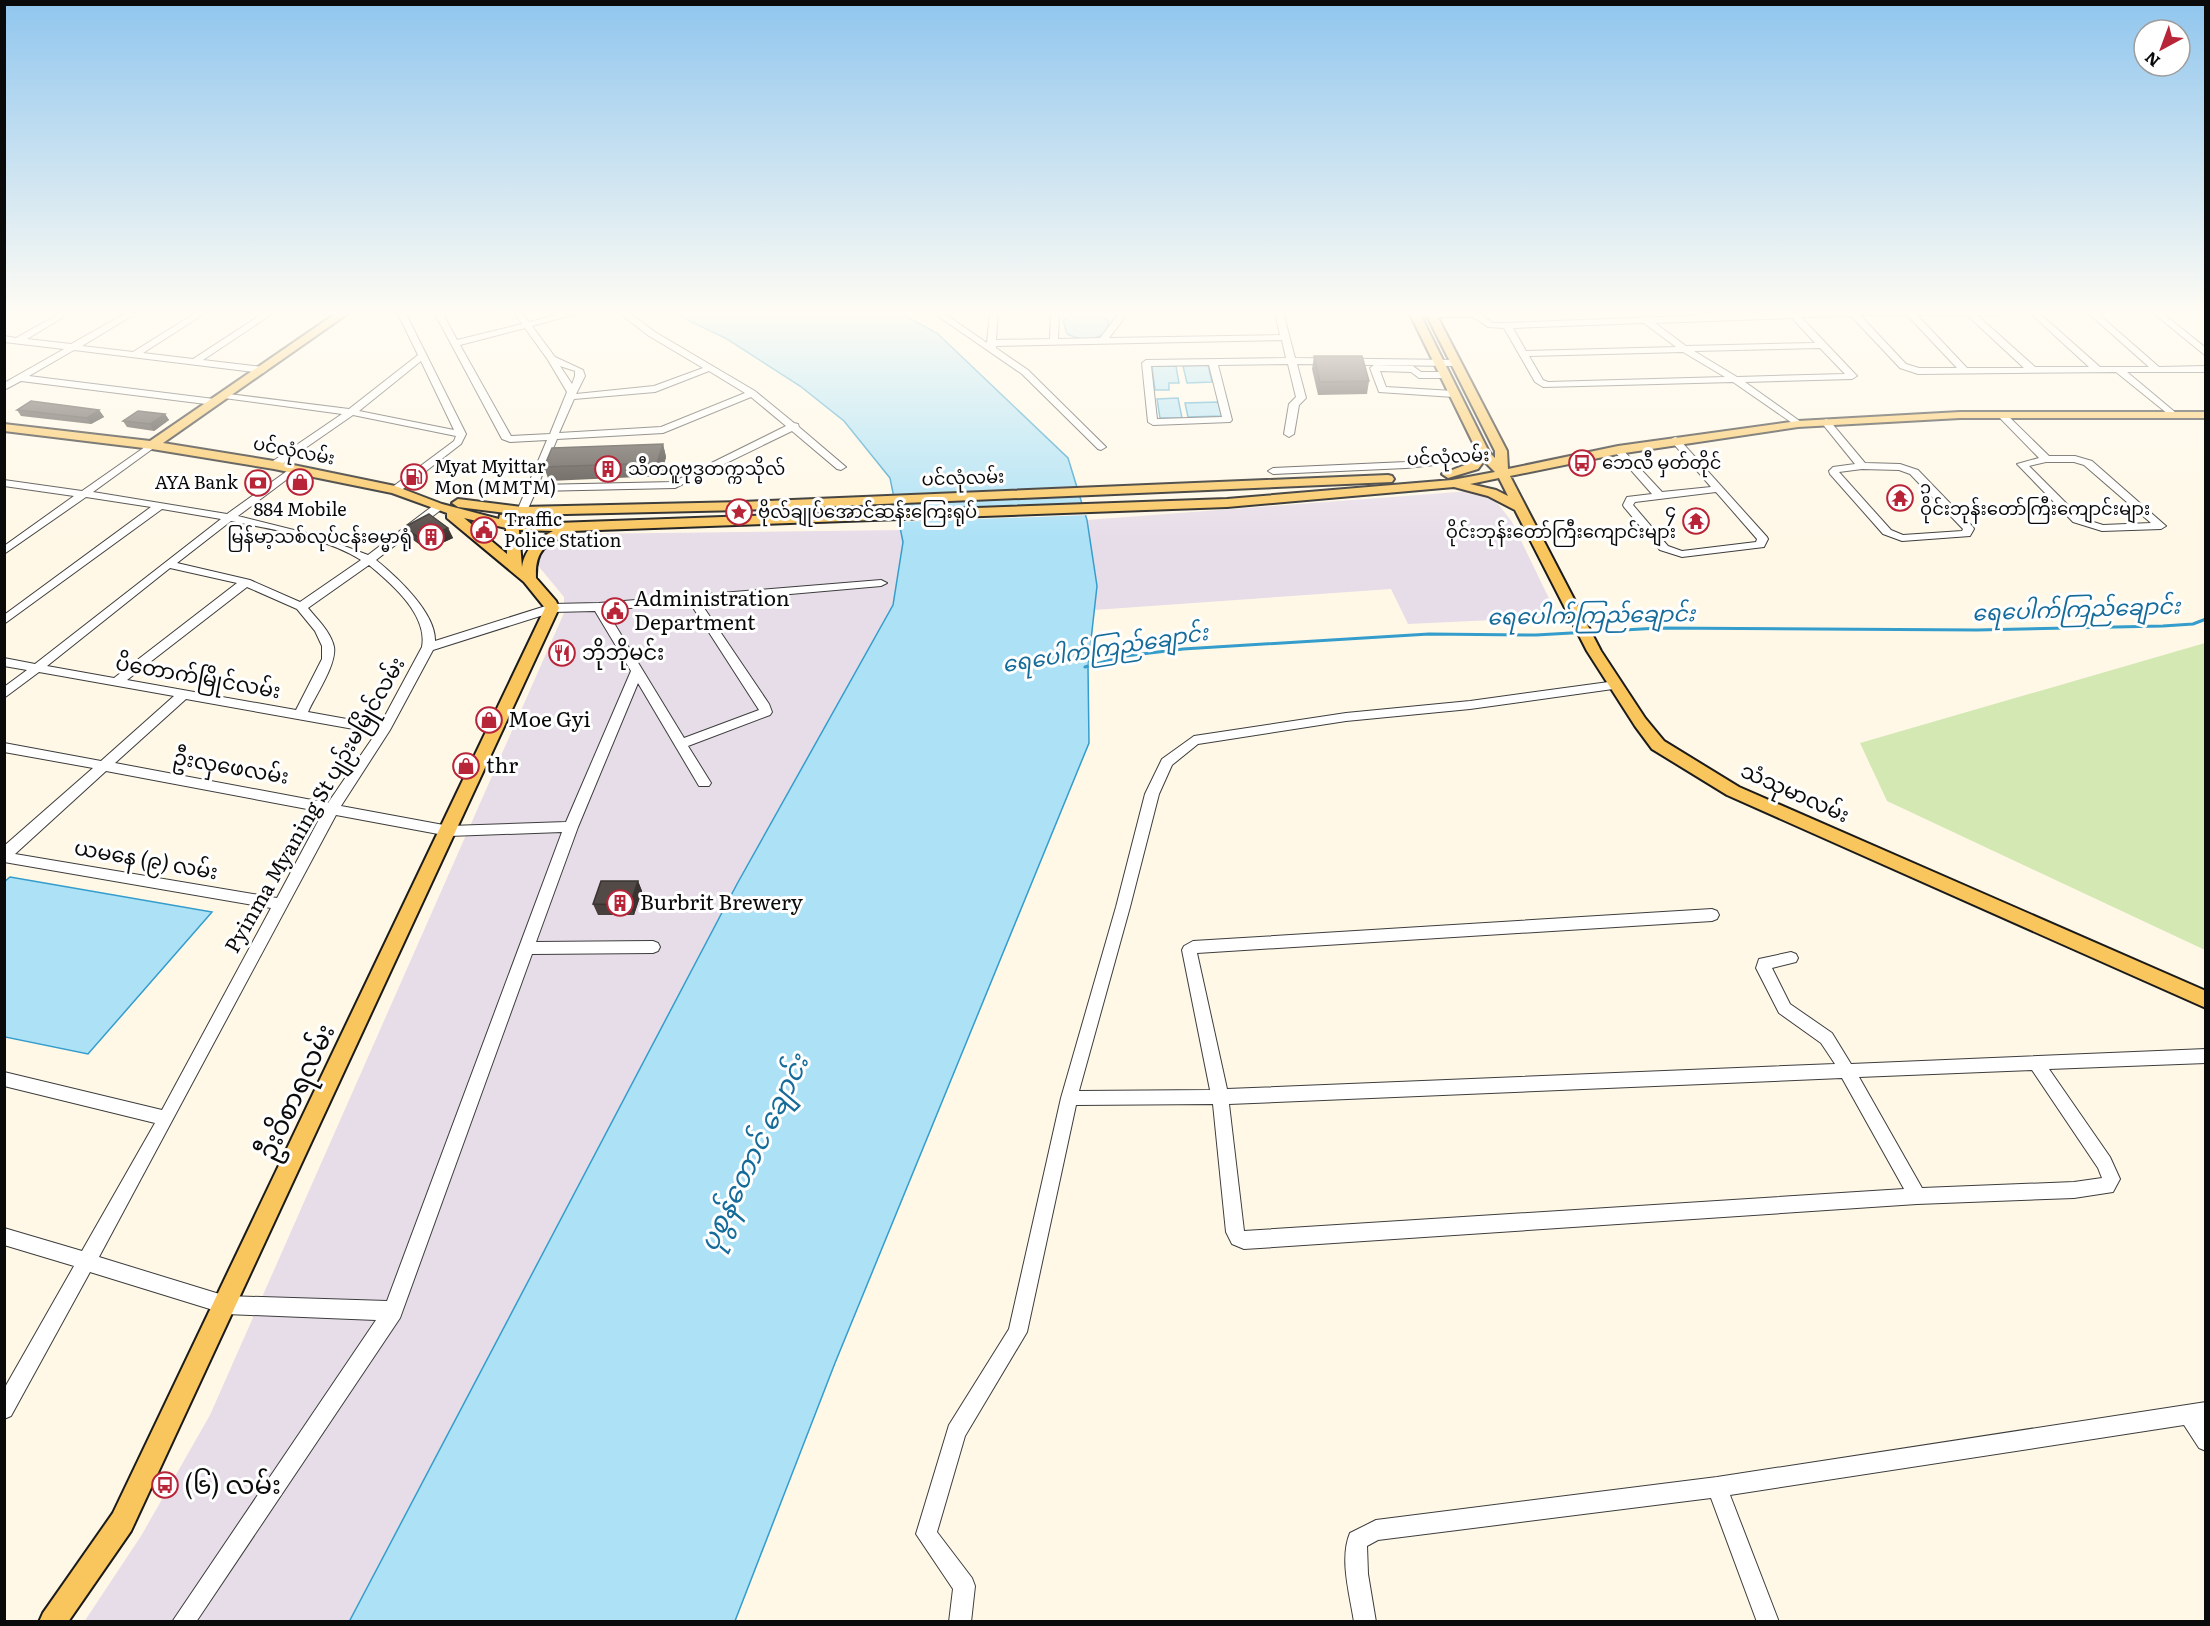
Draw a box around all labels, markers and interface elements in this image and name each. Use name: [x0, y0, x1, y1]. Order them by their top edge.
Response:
north arrow: [2132, 18, 2192, 78]
text: N: [2139, 47, 2164, 74]
street label: ပင်လုံလမ်း: [250, 428, 338, 474]
street label: ပင်လုံလမ်း: [1406, 440, 1490, 474]
bus stop icon: ဘေလီ မှတ်တိုင်: [1567, 448, 1597, 478]
place label: ဘေလီ မှတ်တိုင်: [1602, 448, 1722, 478]
place label: Myat Myittar Mon (MMTM): [434, 452, 556, 500]
building icon: သီတဂူဗုဒ္ဓတက္ကသိုလ်: [593, 454, 623, 484]
place label: သီတဂူဗုဒ္ဓတက္ကသိုလ်: [628, 454, 785, 484]
fuel station icon: Myat Myittar Mon (MMTM): [399, 462, 429, 492]
street label: ပင်လုံလမ်း: [921, 462, 1005, 494]
shop icon: 884 Mobile: [285, 467, 315, 497]
place label: AYA Bank: [155, 468, 239, 495]
bank icon: AYA Bank: [243, 468, 273, 498]
place label: ၃ ဝိုင်းဘုန်းတော်ကြီးကျောင်းများ: [1920, 473, 2150, 524]
temple icon: ၃ ဝိုင်းဘုန်းတော်ကြီးကျောင်းများ: [1885, 483, 1915, 513]
place label: 884 Mobile: [253, 495, 347, 522]
place label: ၄ ဝိုင်းဘုန်းတော်ကြီးကျောင်းများ: [1446, 496, 1676, 547]
place icon: ဗိုလ်ချုပ်အောင်ဆန်းကြေးရုပ်: [724, 497, 754, 527]
place label: ဗိုလ်ချုပ်အောင်ဆန်းကြေးရုပ်: [758, 497, 977, 527]
place label: Traffic Police Station: [504, 505, 621, 553]
temple icon: ၄ ဝိုင်းဘုန်းတော်ကြီးကျောင်းများ: [1681, 506, 1711, 536]
public building icon: Traffic Police Station: [469, 515, 499, 545]
place label: မြန်မာ့သစ်လုပ်ငန်းဓမ္မာရုံ: [227, 522, 412, 552]
building icon: မြန်မာ့သစ်လုပ်ငန်းဓမ္မာရုံ: [416, 522, 446, 552]
place label: Administration Department: [634, 581, 790, 636]
water label: ရေပေါက်ကြည်ချောင်း: [1971, 587, 2182, 632]
water label: ရေပေါက်ကြည်ချောင်း: [1487, 595, 1697, 636]
public building icon: Administration Department: [600, 596, 630, 626]
water label: ရေပေါက်ကြည်ချောင်း: [999, 614, 1212, 683]
place label: ဘိုဘိုမင်း: [582, 635, 664, 670]
restaurant icon: ဘိုဘိုမင်း: [547, 638, 577, 668]
street label: ပိတောက်မြိုင်လမ်း: [113, 645, 283, 708]
street label: Pyinma Myaning St ပျဉ်းမမြိုင်လမ်း: [215, 650, 415, 960]
place label: Moe Gyi: [508, 702, 591, 733]
shop icon: Moe Gyi: [474, 705, 504, 735]
street label: ဦးလှဖေလမ်း: [170, 739, 292, 794]
place label: thr: [486, 748, 518, 779]
shop icon: thr: [451, 751, 481, 781]
street label: သံသုမာလမ်း: [1735, 753, 1855, 832]
street label: ယမနေ (၉) လမ်း: [71, 830, 221, 889]
place label: Burbrit Brewery: [640, 885, 804, 916]
building icon: Burbrit Brewery: [605, 888, 635, 918]
street label: ဦးဝိစာရလမ်း: [245, 1016, 346, 1167]
water label: ပုစွန်တောင် ချောင်း: [686, 1045, 822, 1259]
place label: (၆) လမ်း: [184, 1463, 281, 1502]
bus stop icon: (၆) လမ်း: [150, 1470, 180, 1500]

